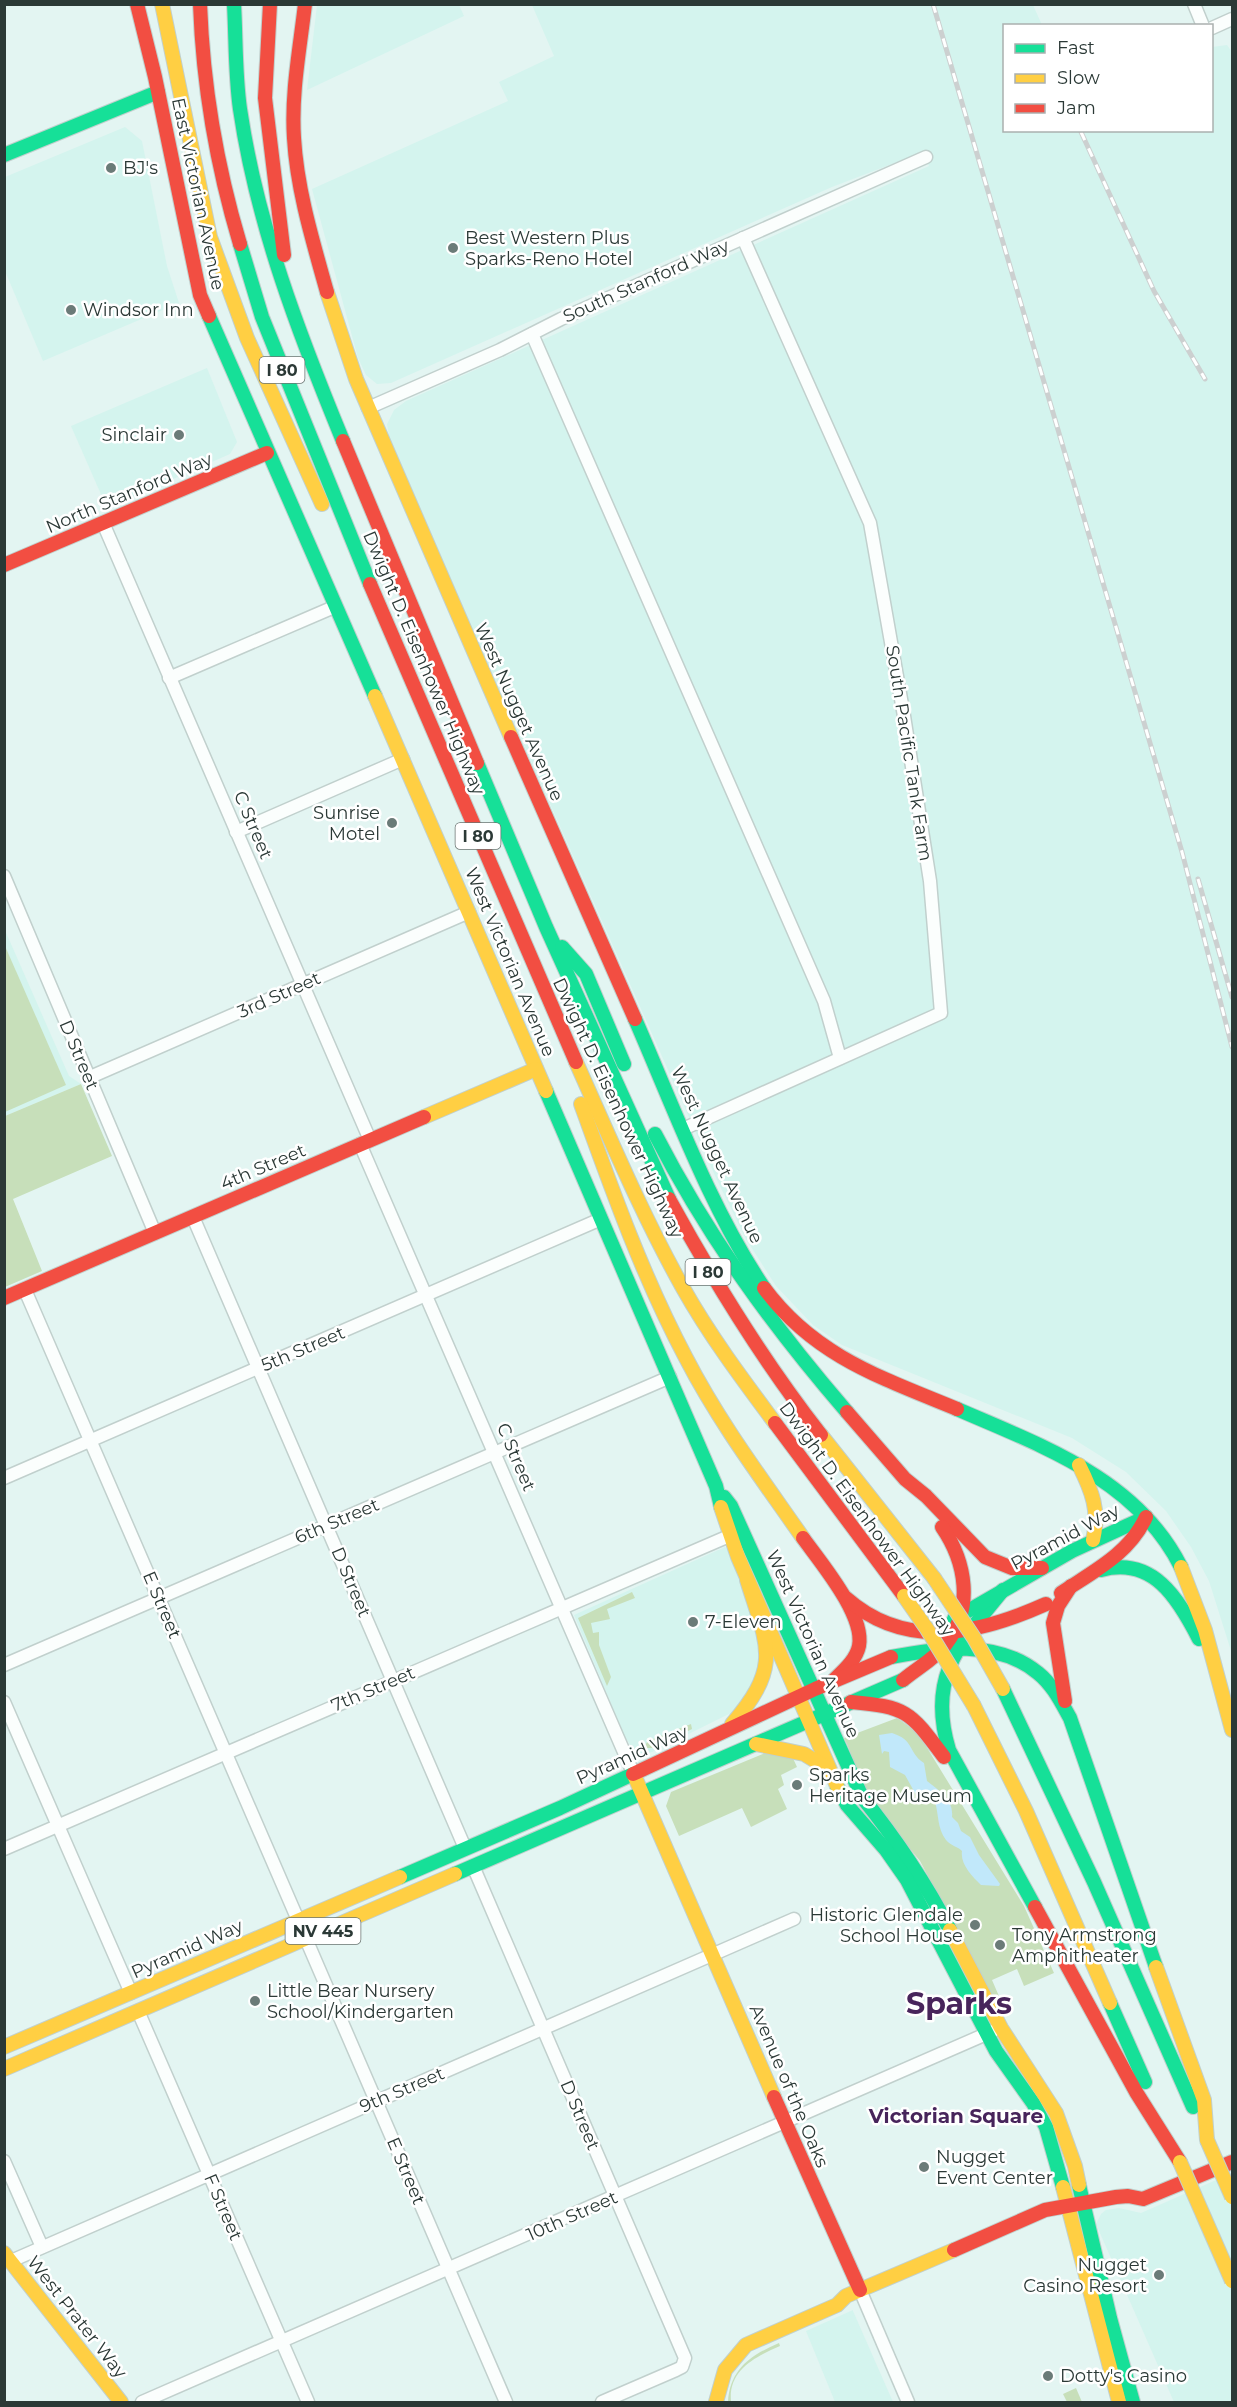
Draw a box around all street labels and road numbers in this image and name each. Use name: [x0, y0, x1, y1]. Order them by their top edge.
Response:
street label: East Victorian Avenue: [167, 96, 229, 292]
street label: South Stanford Way: [559, 234, 733, 328]
road number: I 80: [260, 357, 304, 383]
street label: North Stanford Way: [43, 448, 216, 538]
street label: Dwight D. Eisenhower Highway: [358, 528, 490, 799]
street label: West Nugget Avenue: [470, 619, 568, 805]
street label: South Pacific Tank Farm: [881, 643, 937, 863]
street label: C Street: [229, 788, 277, 862]
road number: I 80: [456, 823, 500, 849]
street label: West Victorian Avenue: [460, 864, 560, 1060]
street label: 3rd Street: [234, 967, 324, 1023]
street label: Dwight D. Eisenhower Highway: [548, 974, 688, 1242]
street label: D Street: [54, 1017, 104, 1093]
street label: West Nugget Avenue: [666, 1063, 768, 1247]
street label: 4th Street: [217, 1139, 309, 1195]
road number: I 80: [686, 1259, 730, 1285]
street label: 5th Street: [258, 1322, 348, 1376]
street label: Dwight D. Eisenhower Highway: [774, 1397, 960, 1641]
street label: C Street: [492, 1420, 540, 1494]
street label: 6th Street: [291, 1493, 383, 1549]
street label: Pyramid Way: [1007, 1499, 1123, 1575]
street label: D Street: [326, 1544, 376, 1620]
street label: West Victorian Avenue: [762, 1547, 865, 1742]
street label: E Street: [138, 1568, 186, 1642]
street label: 7th Street: [328, 1661, 418, 1717]
street label: Pyramid Way: [573, 1721, 691, 1789]
street label: Pyramid Way: [128, 1915, 246, 1983]
road number: NV 445: [286, 1918, 360, 1944]
street label: Avenue of the Oaks: [745, 2001, 833, 2171]
street label: 9th Street: [356, 2062, 448, 2118]
street label: D Street: [555, 2077, 605, 2153]
street label: E Street: [382, 2134, 430, 2208]
street label: F Street: [199, 2170, 247, 2244]
street label: 10th Street: [523, 2186, 621, 2246]
street label: West Prater Way: [22, 2251, 132, 2383]

